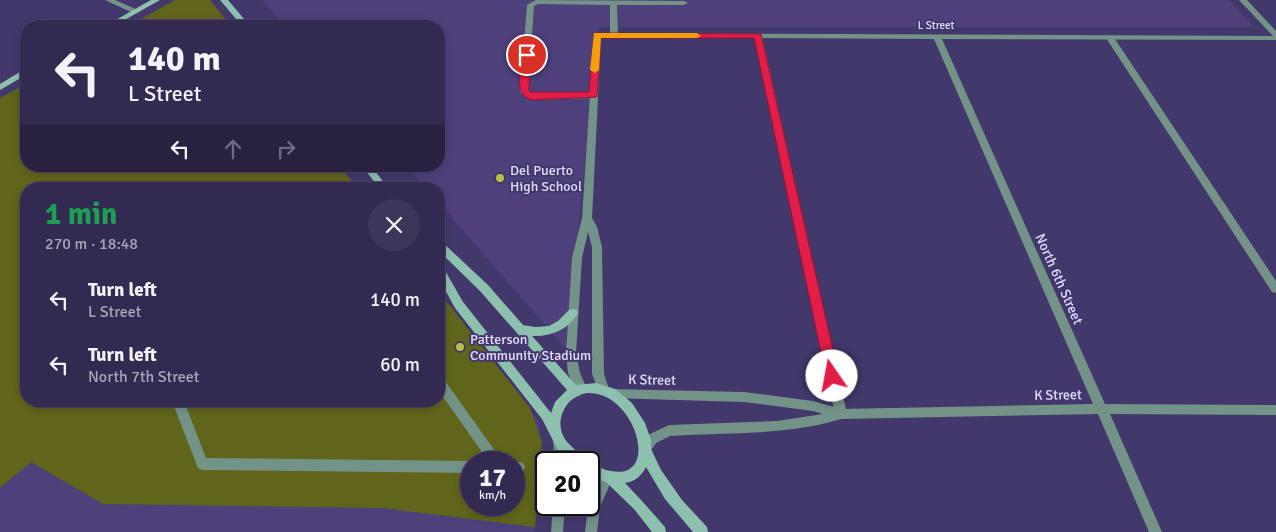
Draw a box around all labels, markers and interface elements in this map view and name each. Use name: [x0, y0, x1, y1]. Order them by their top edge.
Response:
street label: L Street: [918, 19, 955, 32]
pin: [506, 34, 548, 76]
text: 140 m: [128, 37, 221, 80]
icon: left: [45, 40, 110, 105]
icon: arrive: [513, 41, 541, 69]
text: L Street: [128, 80, 201, 107]
icon: left: [166, 135, 194, 163]
icon: ahead: [219, 135, 247, 163]
icon: right: [272, 135, 300, 163]
place label: Del Puerto High School: [510, 162, 582, 195]
marker: Del Puerto High School: [494, 172, 506, 184]
text: 1 min: [45, 196, 117, 233]
button: close: [368, 199, 420, 251]
street label: North 6th Street: [1031, 231, 1087, 327]
text: 270 m · 18:48: [45, 234, 138, 254]
text: Turn left: [88, 278, 157, 302]
icon: left: [45, 286, 73, 314]
text: 140 m: [370, 288, 420, 312]
text: L Street: [88, 302, 141, 322]
place label: Patterson Community Stadium: [470, 331, 591, 364]
marker: Patterson Community Stadium: [454, 341, 466, 353]
text: Turn left: [88, 343, 157, 367]
position arrow: [805, 349, 857, 401]
icon: left: [45, 351, 73, 379]
text: 60 m: [380, 353, 420, 377]
text: North 7th Street: [88, 367, 199, 387]
street label: K Street: [628, 371, 676, 389]
street label: K Street: [1034, 386, 1082, 404]
speed limit sign: 20: [535, 451, 600, 516]
text: 17: [479, 462, 506, 493]
text: km/h: [479, 488, 506, 503]

